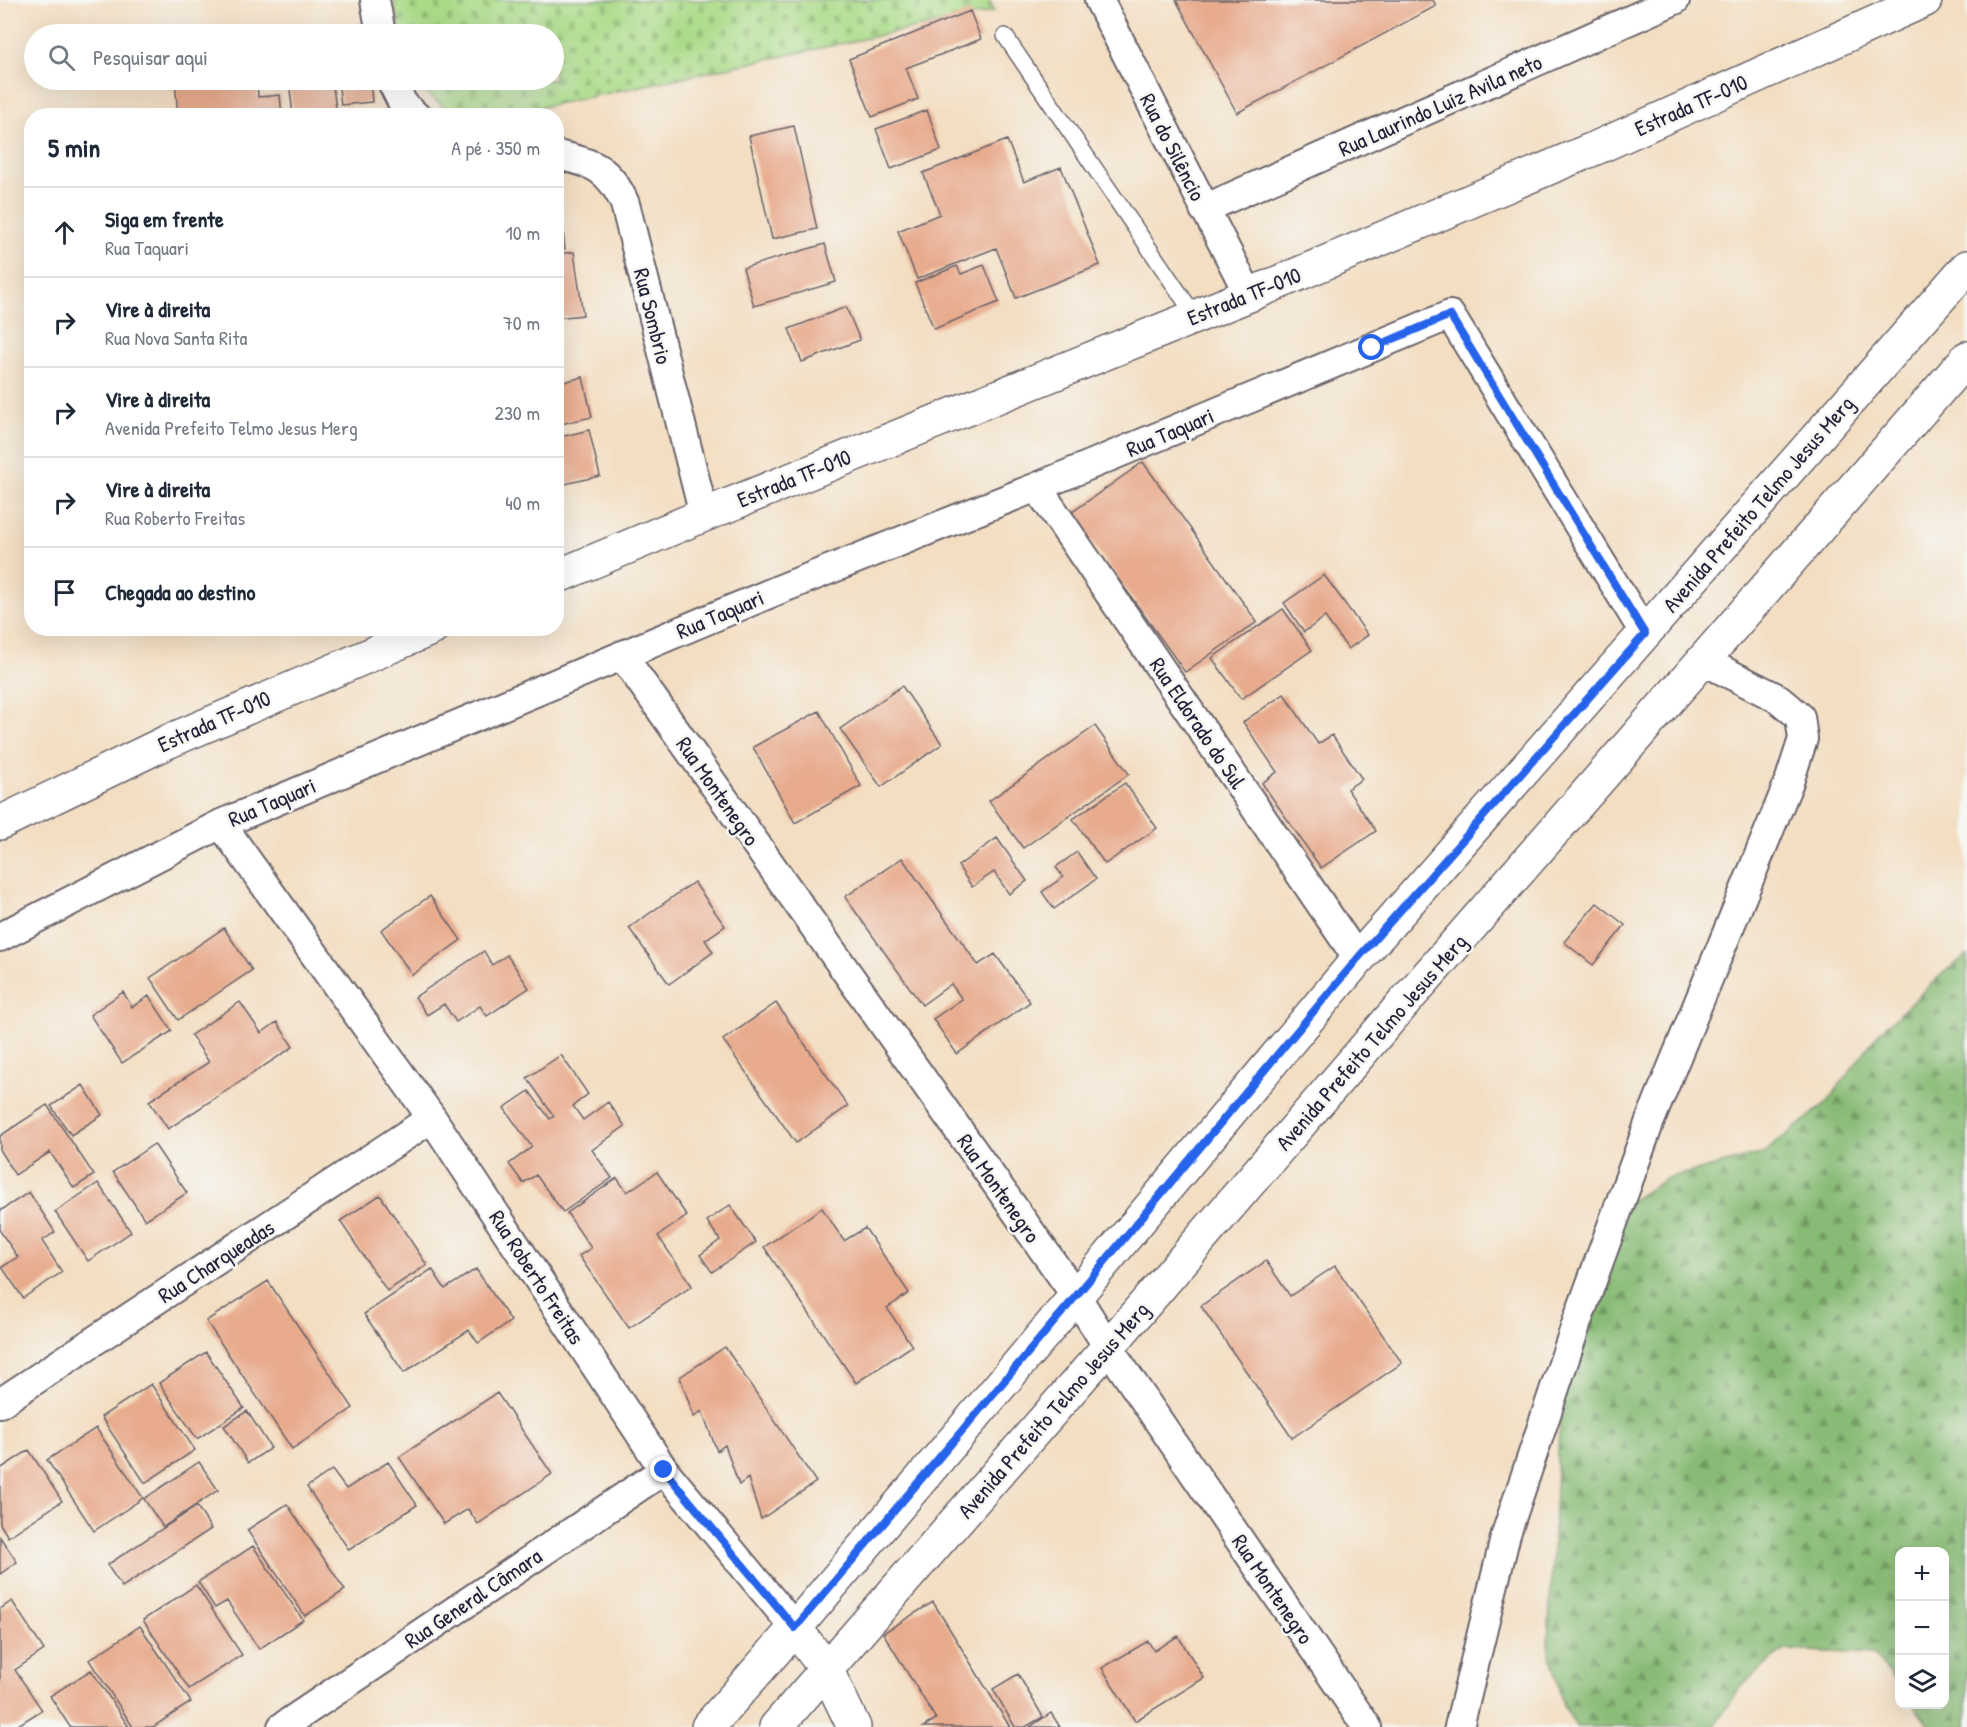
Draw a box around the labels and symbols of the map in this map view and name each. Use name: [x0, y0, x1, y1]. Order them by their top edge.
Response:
street label: Rua Laurindo Luiz Avila neto: [1334, 47, 1546, 163]
street label: Estrada TF-010: [1630, 67, 1752, 143]
street label: Rua do Silêncio: [1133, 88, 1213, 206]
street label: Estrada TF-010: [1183, 260, 1305, 332]
street label: Rua Sombrio: [627, 265, 679, 367]
route start: [1358, 334, 1384, 360]
street label: Avenida Prefeito Telmo Jesus Merg: [1656, 389, 1860, 619]
street label: Rua Taquari: [1122, 400, 1218, 464]
street label: Estrada TF-010: [733, 442, 855, 514]
street label: Rua Taquari: [672, 582, 768, 646]
street label: Rua Eldorado do Sul: [1143, 651, 1253, 795]
street label: Estrada TF-010: [153, 683, 275, 759]
street label: Rua Montenegro: [669, 731, 767, 852]
street label: Rua Taquari: [224, 770, 320, 834]
street label: Avenida Prefeito Telmo Jesus Merg: [1269, 927, 1473, 1157]
street label: Rua Montenegro: [950, 1128, 1048, 1249]
street label: Rua Roberto Freitas: [482, 1204, 592, 1350]
street label: Rua Charqueadas: [152, 1212, 280, 1310]
street label: Avenida Prefeito Telmo Jesus Merg: [951, 1295, 1155, 1525]
route end: [650, 1456, 676, 1482]
street label: Rua Montenegro: [1225, 1528, 1321, 1650]
street label: Rua General Câmara: [398, 1541, 548, 1655]

